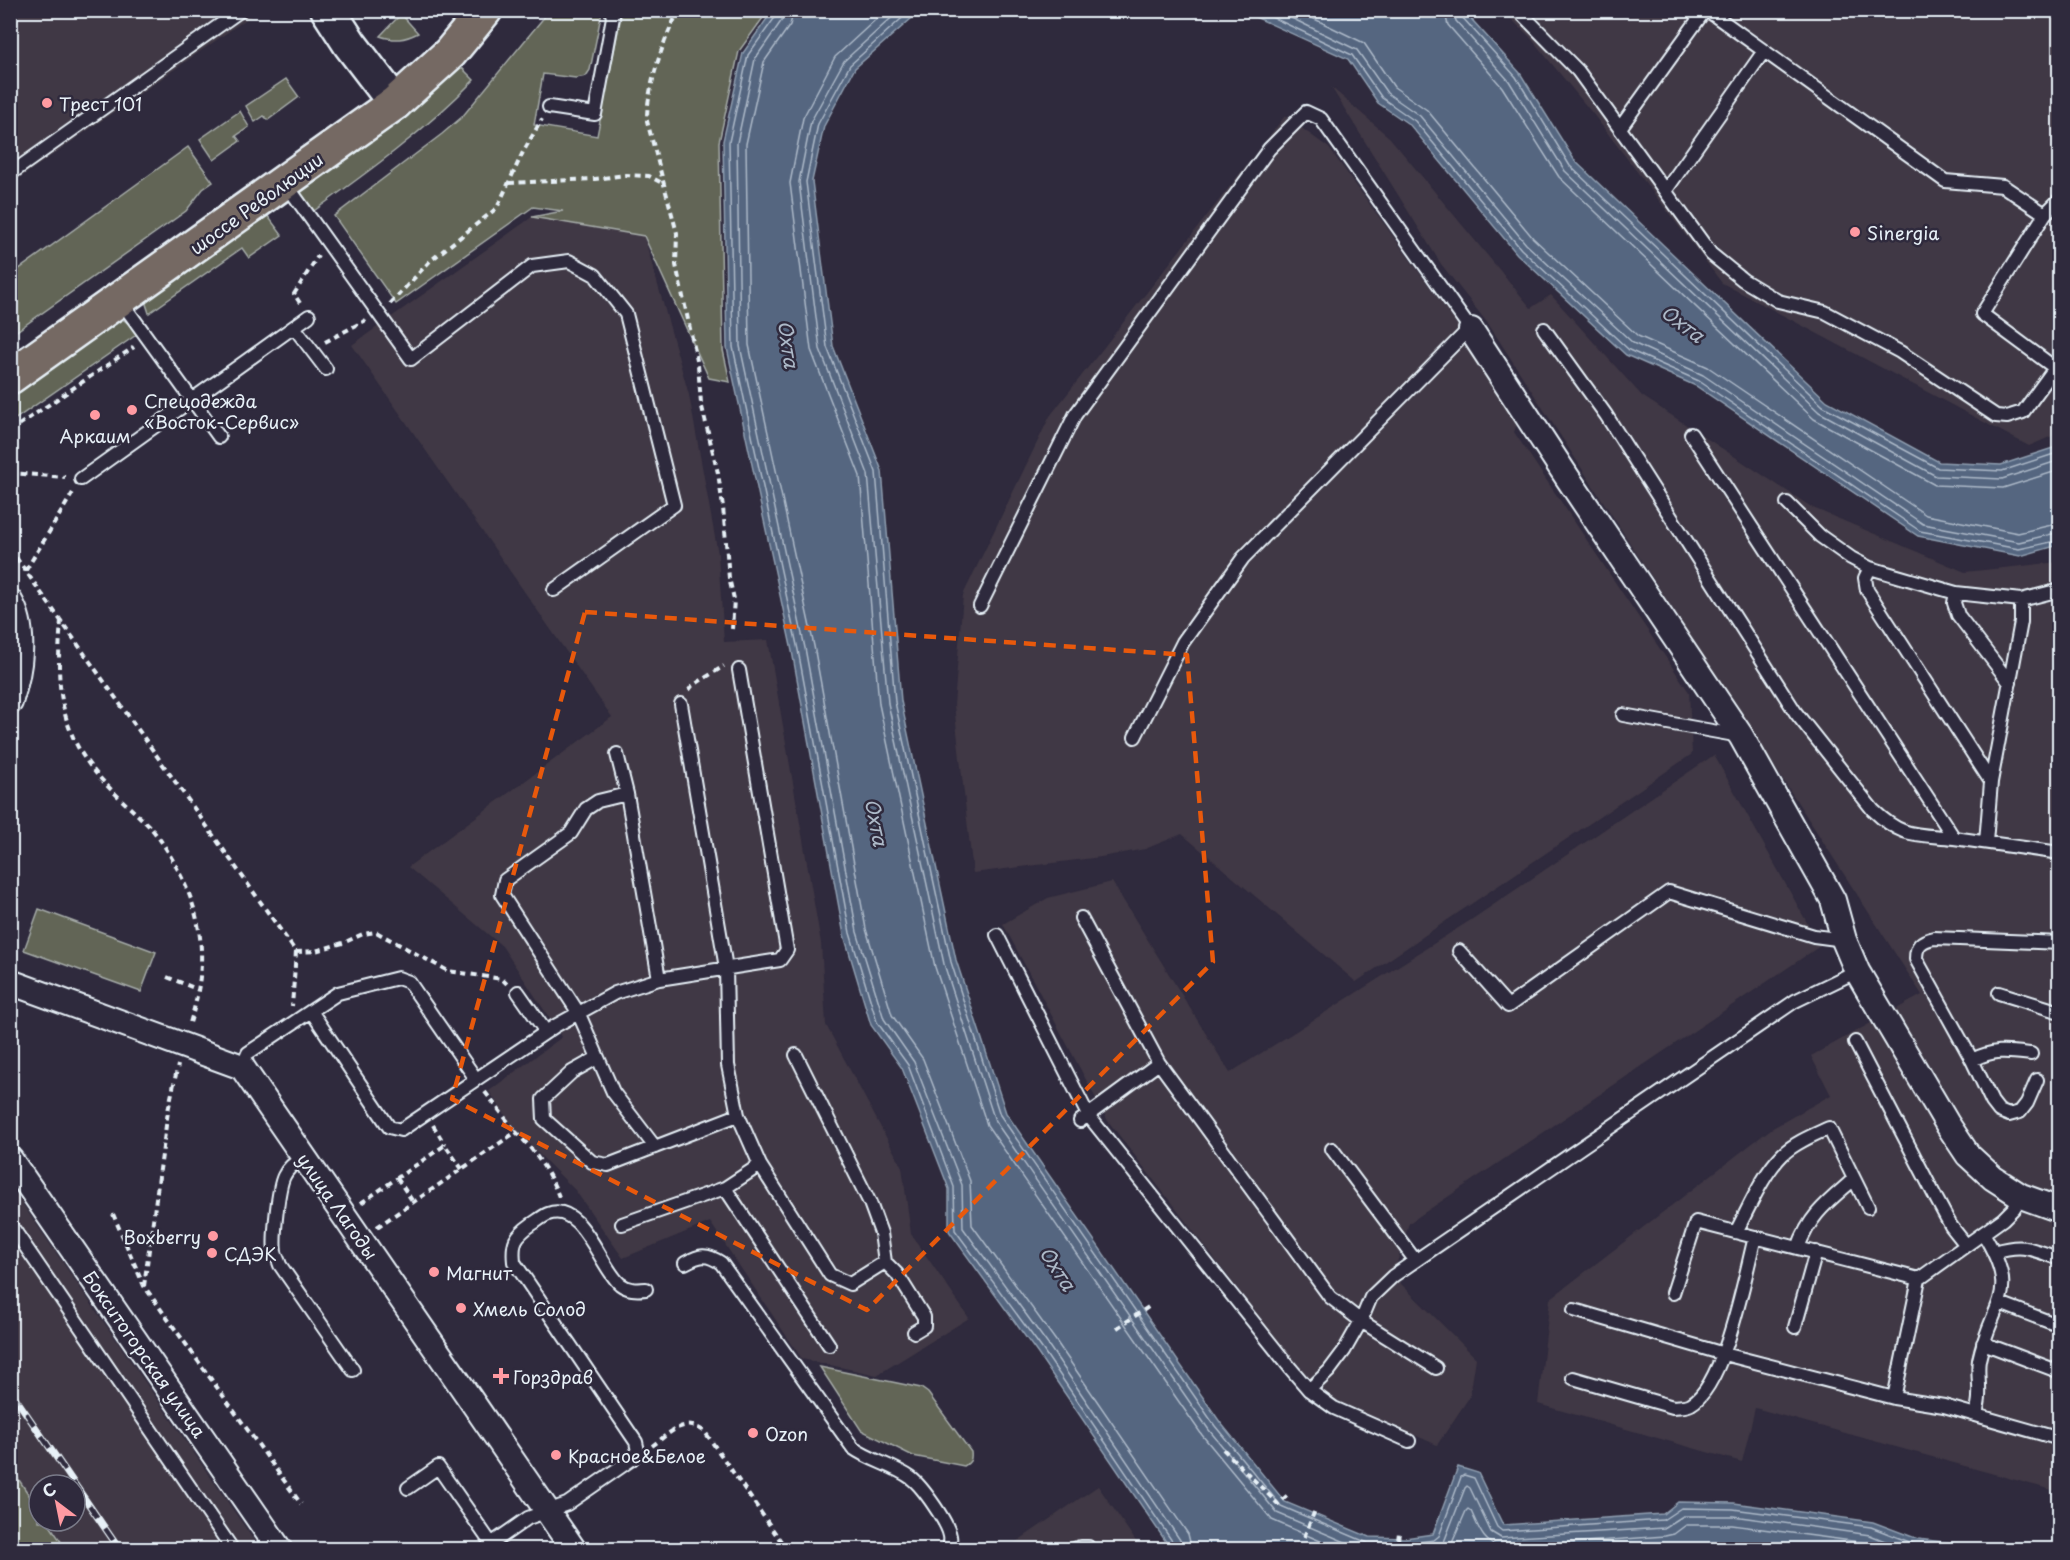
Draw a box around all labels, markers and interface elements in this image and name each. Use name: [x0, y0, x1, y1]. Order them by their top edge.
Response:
place label: Трест 101: [59, 90, 142, 117]
marker: Трест 101: [40, 96, 54, 110]
street label: шоссе Революции: [184, 145, 328, 261]
place label: Sinergia: [1867, 219, 1939, 246]
marker: Sinergia: [1848, 225, 1862, 239]
water label: Охта: [1655, 297, 1712, 350]
water label: Охта: [771, 318, 807, 371]
place label: Спецодежда «Восток-Сервис»: [144, 387, 299, 435]
marker: Спецодежда «Восток-Сервис»: [125, 403, 139, 417]
marker: Аркаим: [88, 408, 102, 422]
place label: Аркаим: [60, 422, 131, 449]
water label: Охта: [858, 796, 897, 850]
street label: улица Лагоды: [291, 1147, 385, 1265]
place label: Boxberry: [123, 1223, 201, 1250]
marker: Boxberry: [206, 1229, 220, 1243]
place label: СДЭК: [224, 1240, 277, 1267]
water label: Охта: [1032, 1240, 1084, 1297]
marker: СДЭК: [205, 1246, 219, 1260]
place label: Магнит: [446, 1259, 513, 1286]
street label: Бокситогорская улица: [77, 1265, 213, 1444]
marker: Магнит: [427, 1265, 441, 1279]
place label: Хмель Солод: [473, 1295, 586, 1322]
marker: Хмель Солод: [454, 1301, 468, 1315]
place label: Горздрав: [513, 1363, 593, 1390]
marker: Горздрав: [494, 1369, 508, 1383]
place label: Ozon: [765, 1420, 808, 1447]
marker: Ozon: [746, 1426, 760, 1440]
place label: Красное&Белое: [568, 1442, 706, 1469]
marker: Красное&Белое: [549, 1448, 563, 1462]
north arrow: [27, 1473, 87, 1533]
text: С: [37, 1476, 60, 1503]

